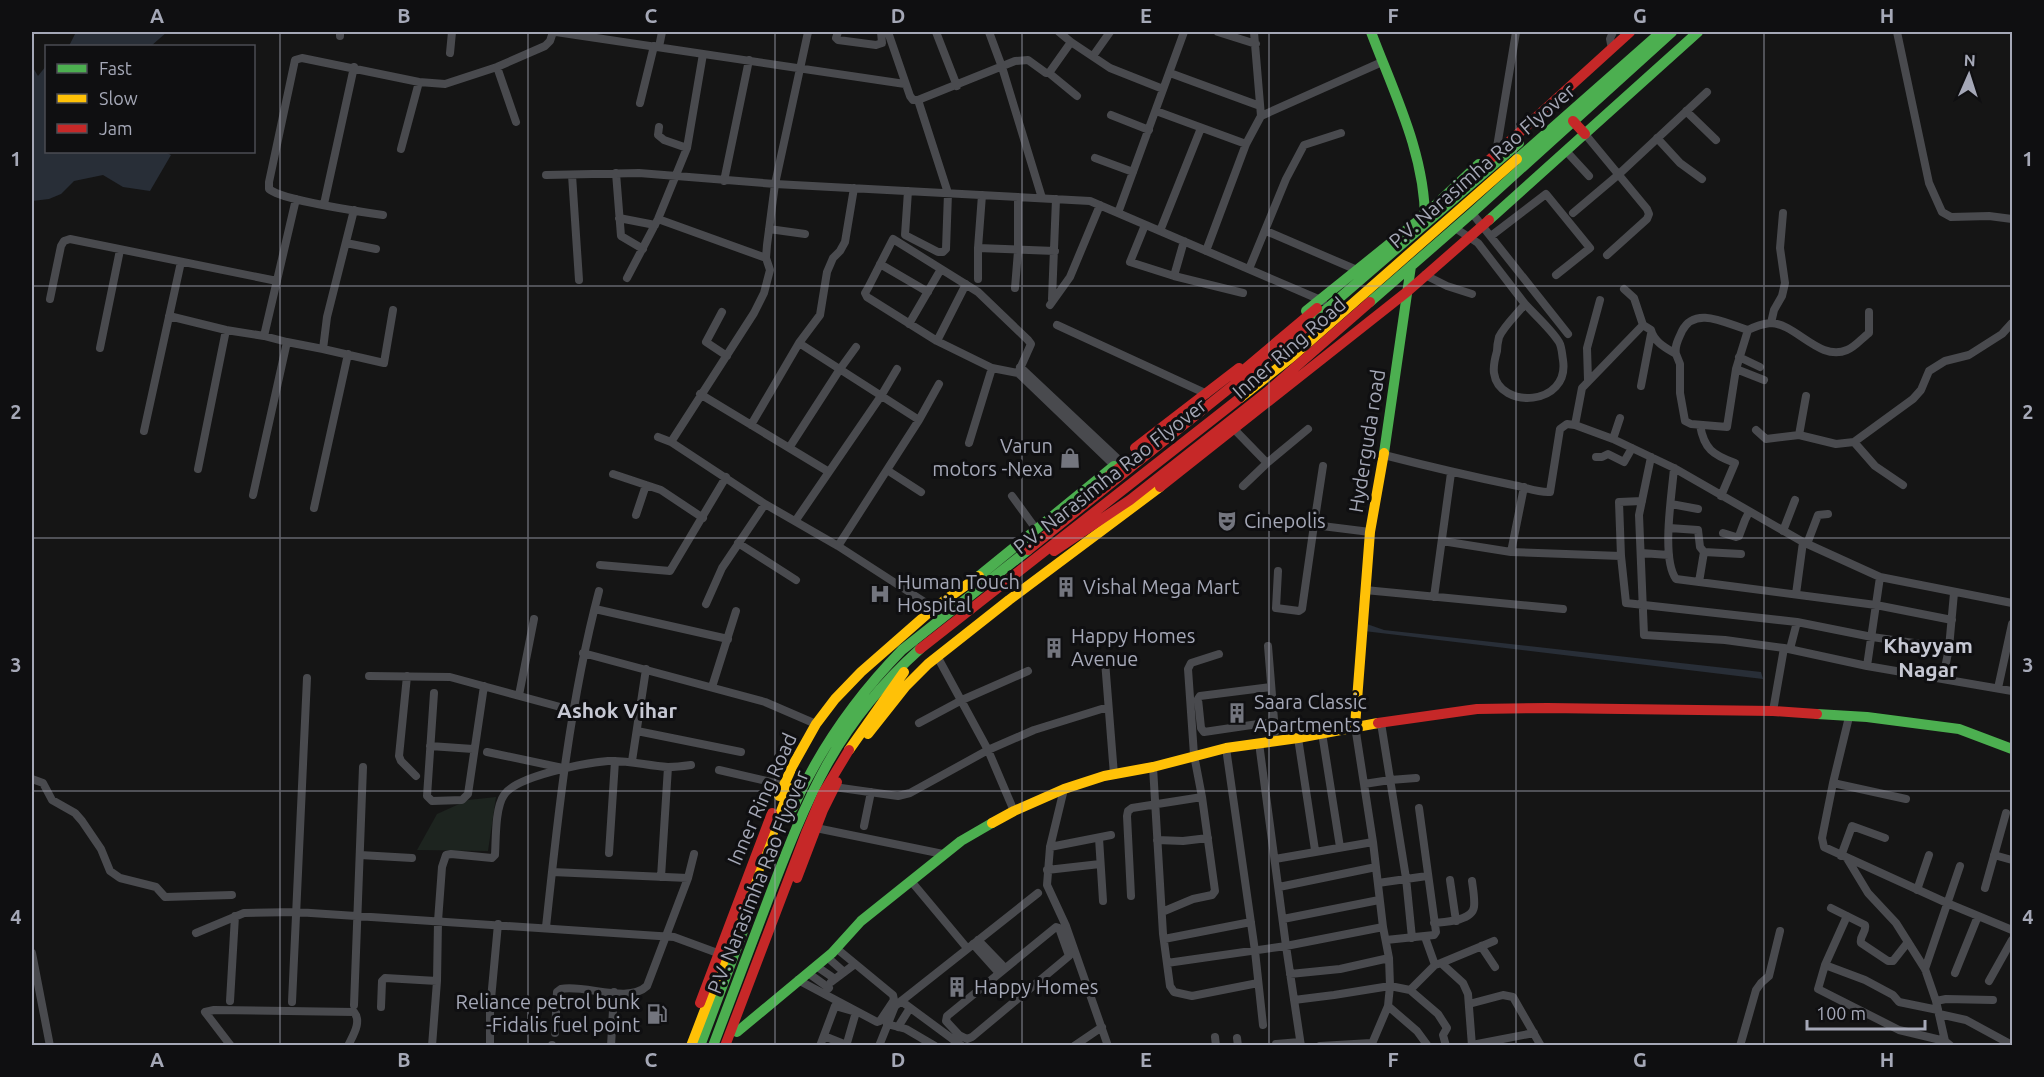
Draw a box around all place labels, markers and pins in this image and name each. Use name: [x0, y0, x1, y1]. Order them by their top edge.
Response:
place label: Varun motors -Nexa: [932, 434, 1053, 480]
shop icon: Varun motors -Nexa: [1058, 446, 1082, 470]
theatre icon: Cinepolis: [1215, 509, 1239, 533]
place label: Cinepolis: [1244, 509, 1326, 532]
place label: Human Touch Hospital: [897, 570, 1020, 616]
building icon: Vishal Mega Mart: [1054, 575, 1078, 599]
place label: Vishal Mega Mart: [1083, 575, 1239, 598]
hospital icon: Human Touch Hospital: [868, 582, 892, 606]
place label: Happy Homes Avenue: [1071, 624, 1195, 670]
building icon: Happy Homes Avenue: [1042, 636, 1066, 660]
place label: Saara Classic Apartments: [1254, 690, 1367, 736]
building icon: Saara Classic Apartments: [1225, 701, 1249, 725]
building icon: Happy Homes: [945, 975, 969, 999]
place label: Happy Homes: [974, 975, 1098, 998]
place label: Reliance petrol bunk -Fidalis fuel point: [456, 990, 640, 1036]
fuel station icon: Reliance petrol bunk -Fidalis fuel point: [645, 1002, 669, 1026]

